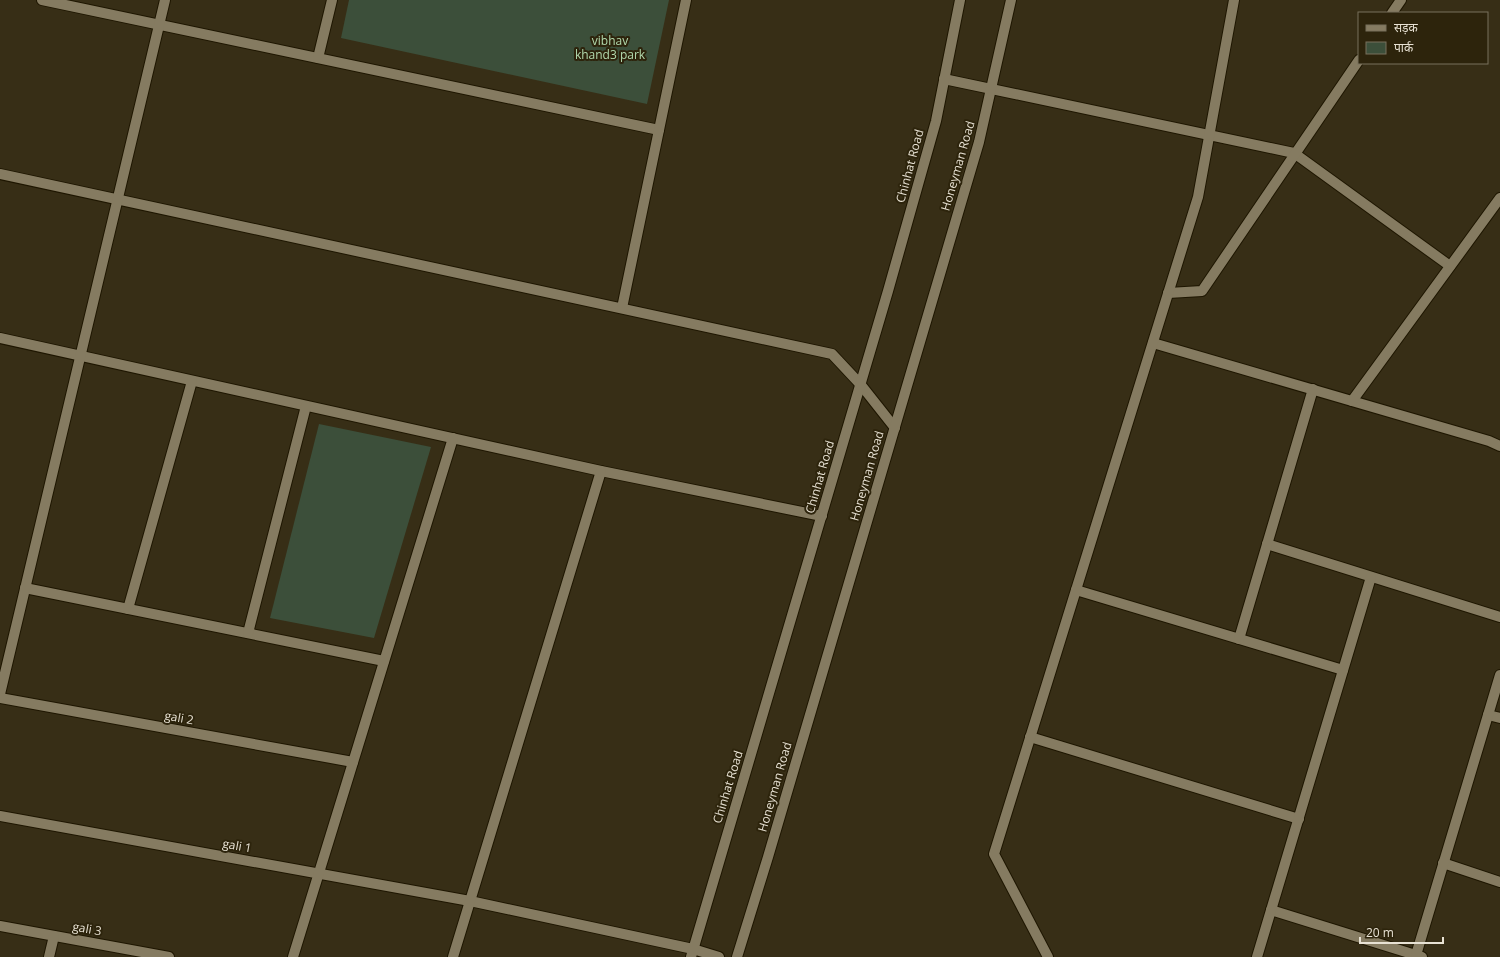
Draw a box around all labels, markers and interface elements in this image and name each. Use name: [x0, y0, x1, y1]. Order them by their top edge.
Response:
legend: [1358, 12, 1488, 64]
text: सड़क: [1394, 19, 1419, 36]
park label: vibhav khand3 park: [575, 32, 646, 63]
text: पार्क: [1394, 39, 1414, 56]
street label: Honeyman Road: [937, 119, 979, 213]
street label: Chinhat Road: [892, 127, 927, 204]
street label: Honeyman Road: [846, 429, 888, 523]
street label: Chinhat Road: [801, 438, 838, 515]
street label: gali 2: [163, 707, 195, 728]
street label: Honeyman Road: [754, 740, 796, 834]
street label: Chinhat Road: [708, 748, 747, 825]
street label: gali 1: [221, 835, 253, 856]
street label: gali 3: [71, 918, 103, 939]
scale bar: [1360, 919, 1443, 945]
text: 20 m: [1366, 924, 1394, 941]

